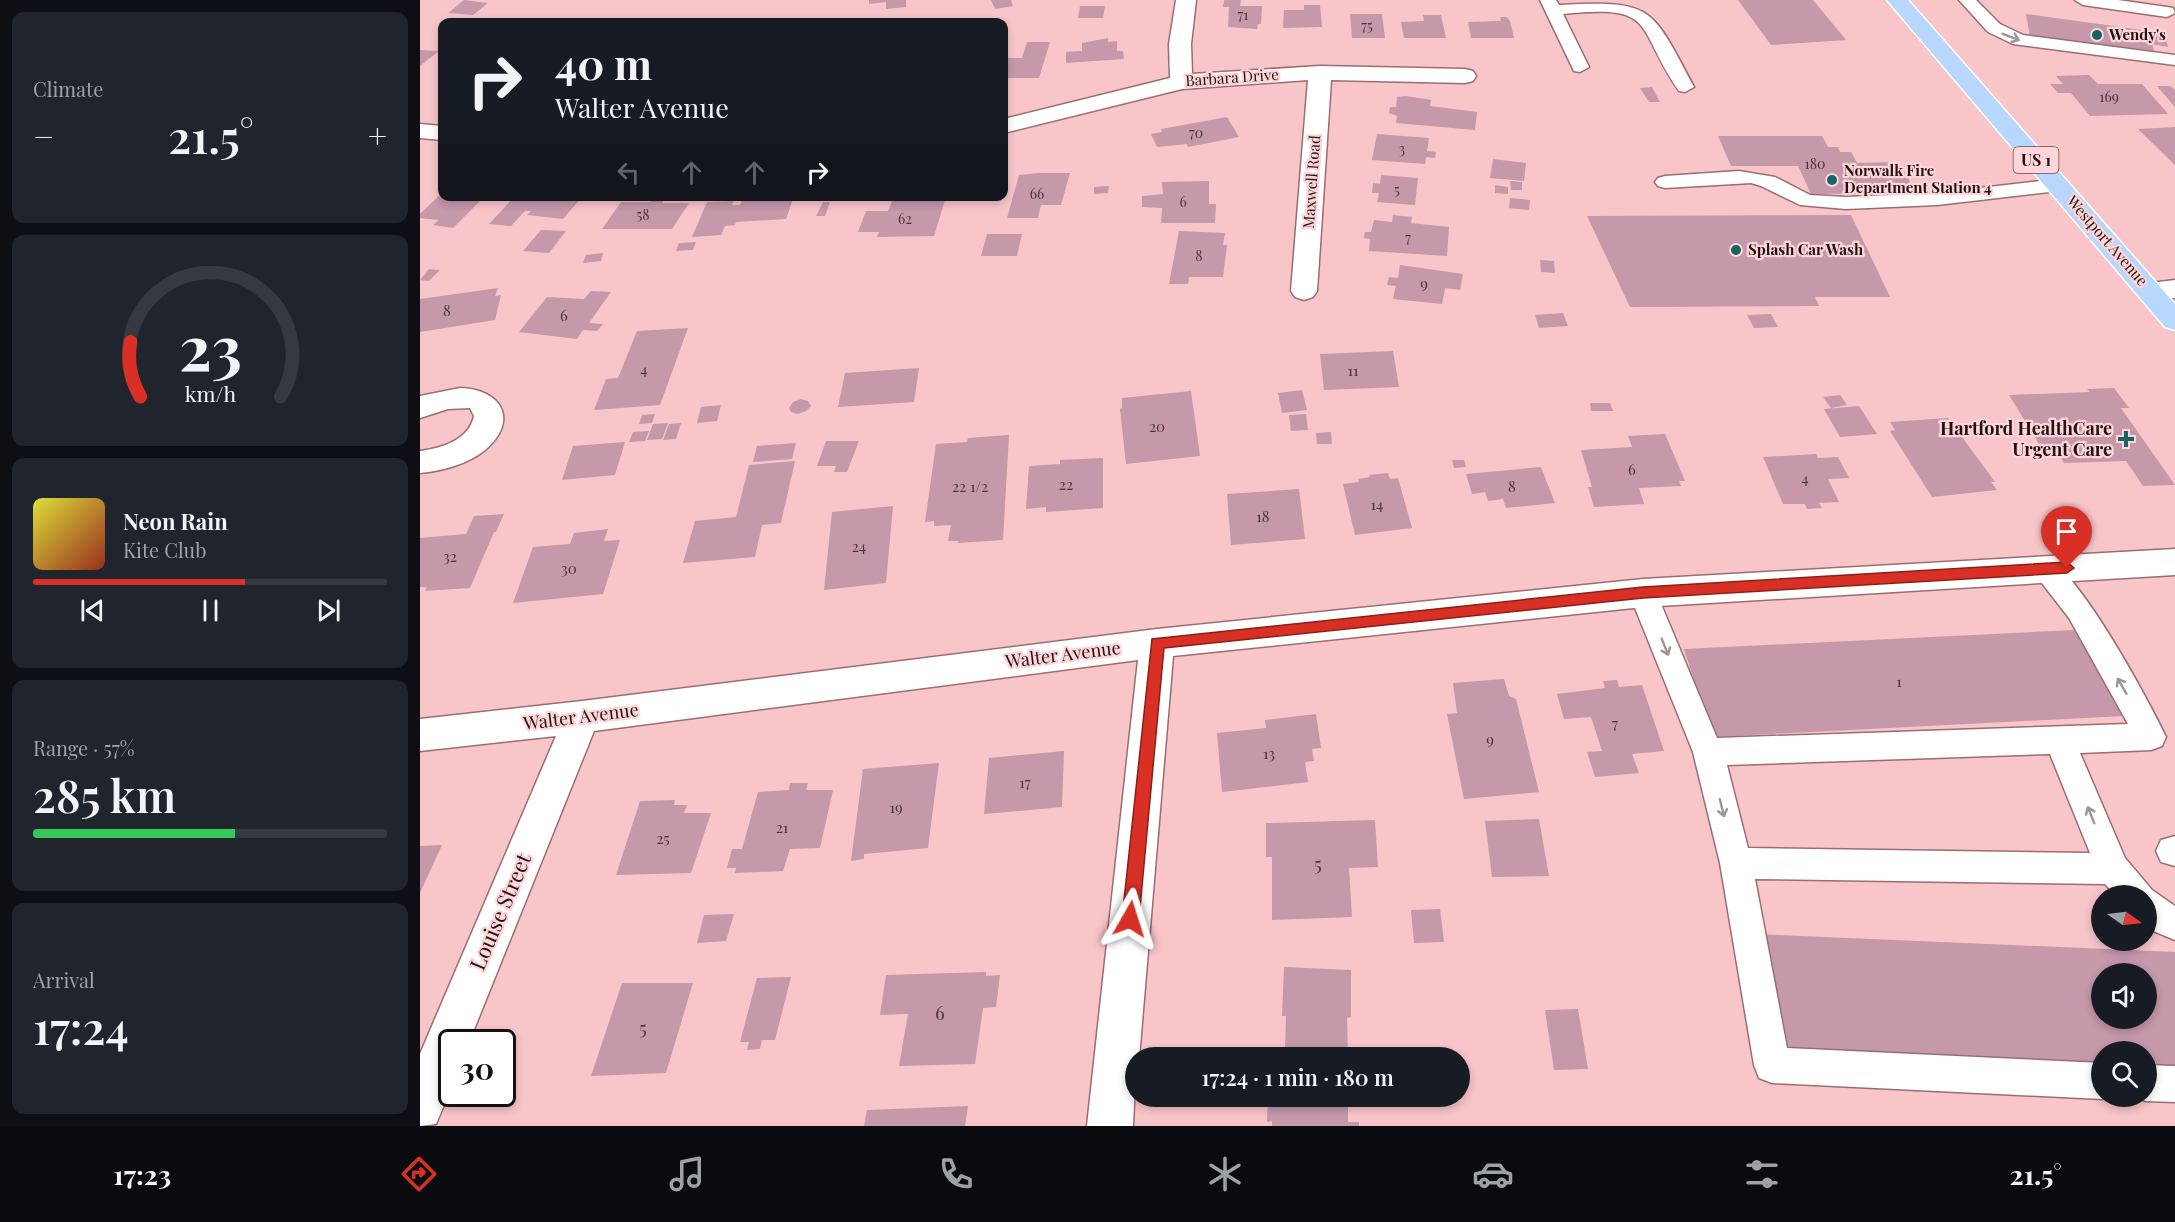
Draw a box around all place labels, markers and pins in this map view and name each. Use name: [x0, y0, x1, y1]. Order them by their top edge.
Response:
place label: Wendy's: [2108, 24, 2166, 44]
marker: Wendy's: [2090, 28, 2104, 42]
place label: Norwalk Fire Department Station 4: [1844, 160, 1992, 197]
marker: Norwalk Fire Department Station 4: [1825, 173, 1839, 187]
place label: Splash Car Wash: [1748, 239, 1863, 259]
marker: Splash Car Wash: [1729, 243, 1743, 257]
place label: Hartford HealthCare Urgent Care: [1940, 416, 2112, 461]
marker: Hartford HealthCare Urgent Care: [2117, 430, 2135, 448]
pin: [2041, 506, 2092, 568]

